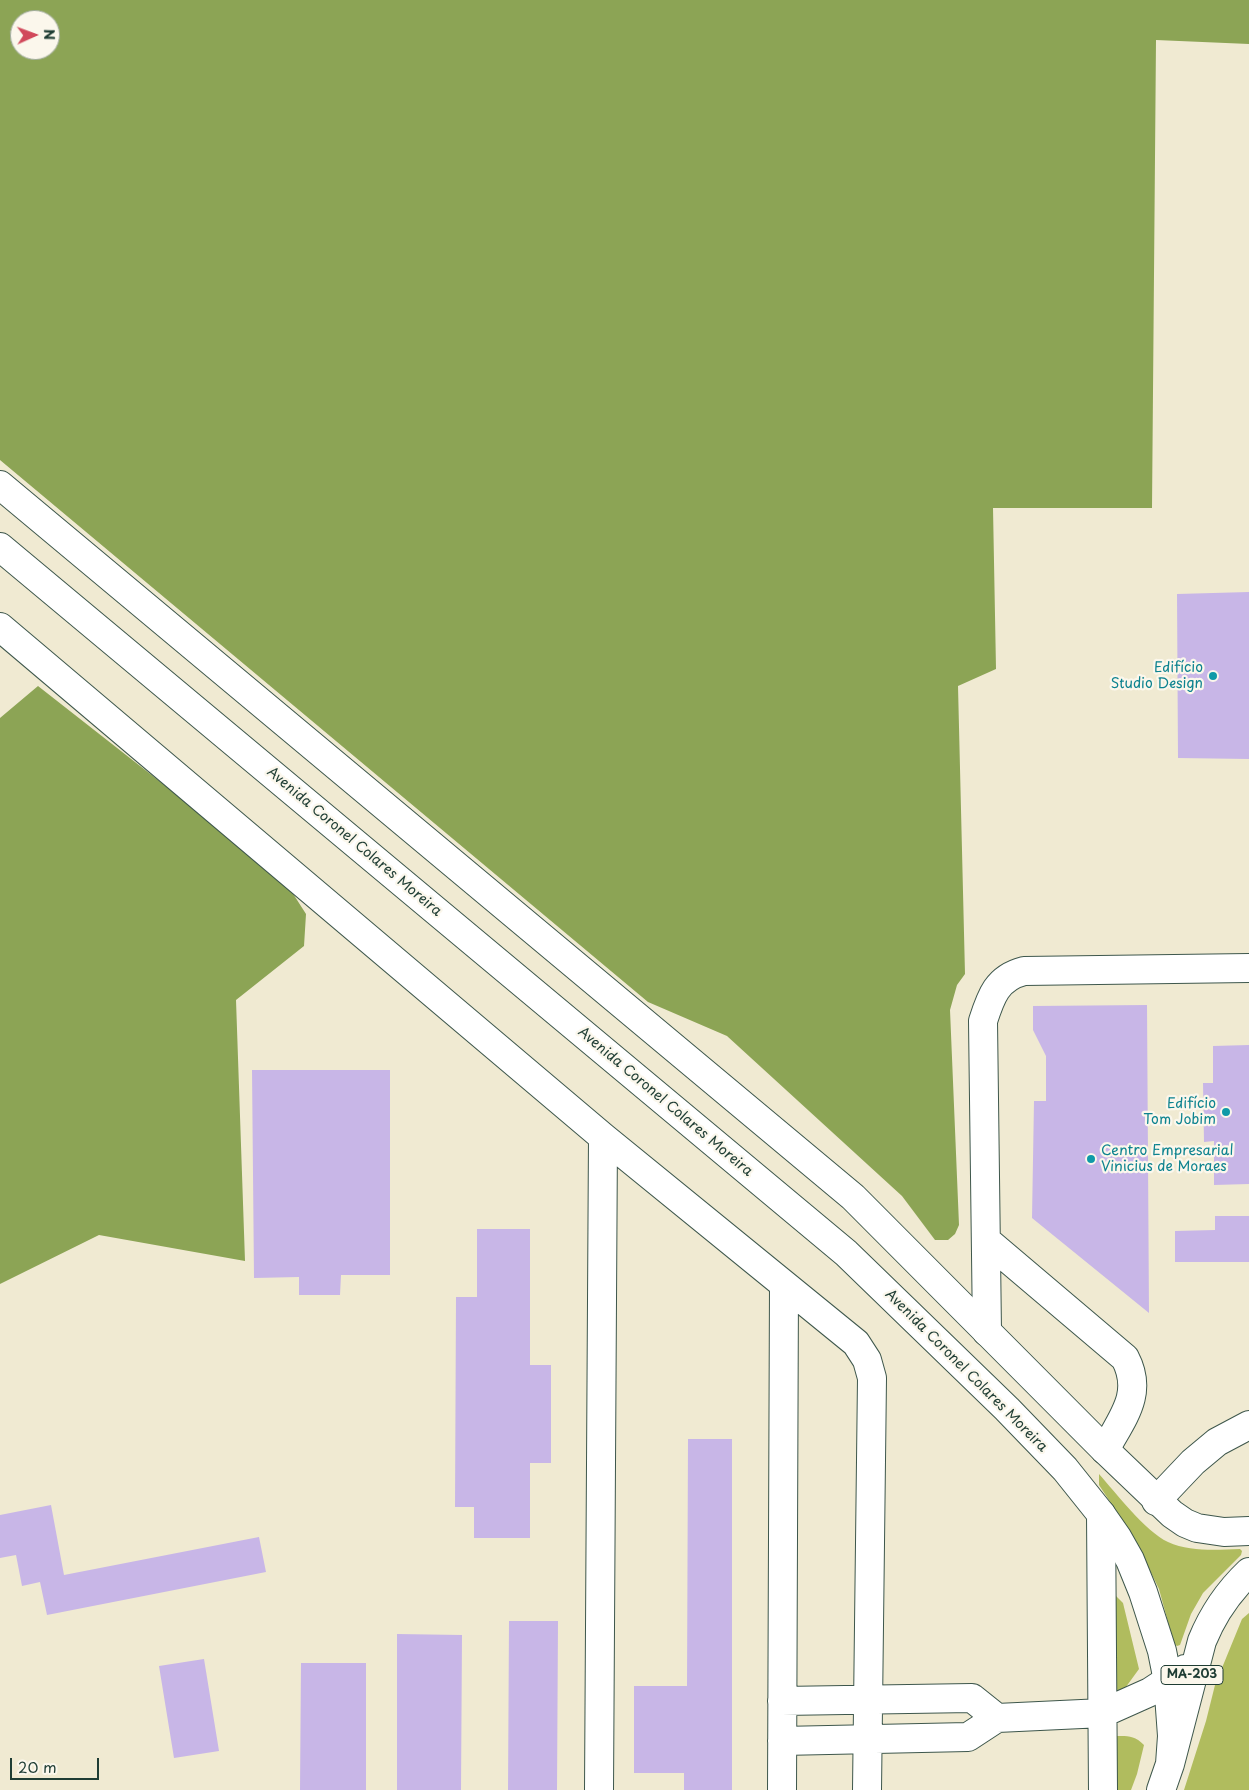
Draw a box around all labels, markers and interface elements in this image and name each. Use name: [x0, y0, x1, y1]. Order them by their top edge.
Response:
north arrow: [10, 10, 60, 60]
text: N: [39, 29, 60, 40]
place label: Edifício Studio Design: [1111, 660, 1203, 692]
marker: Edifício Studio Design: [1207, 670, 1219, 682]
street label: Avenida Coronel Colares Moreira: [263, 764, 445, 920]
street label: Avenida Coronel Colares Moreira: [574, 1024, 756, 1180]
place label: Edifício Tom Jobim: [1143, 1096, 1216, 1128]
marker: Edifício Tom Jobim: [1220, 1106, 1232, 1118]
place label: Centro Empresarial Vinicius de Moraes: [1101, 1143, 1233, 1176]
marker: Centro Empresarial Vinicius de Moraes: [1085, 1153, 1097, 1165]
street label: Avenida Coronel Colares Moreira: [881, 1286, 1051, 1456]
road number: MA-203: [1161, 1666, 1223, 1684]
scale bar: [12, 1748, 101, 1780]
text: 20 m: [18, 1755, 57, 1778]

